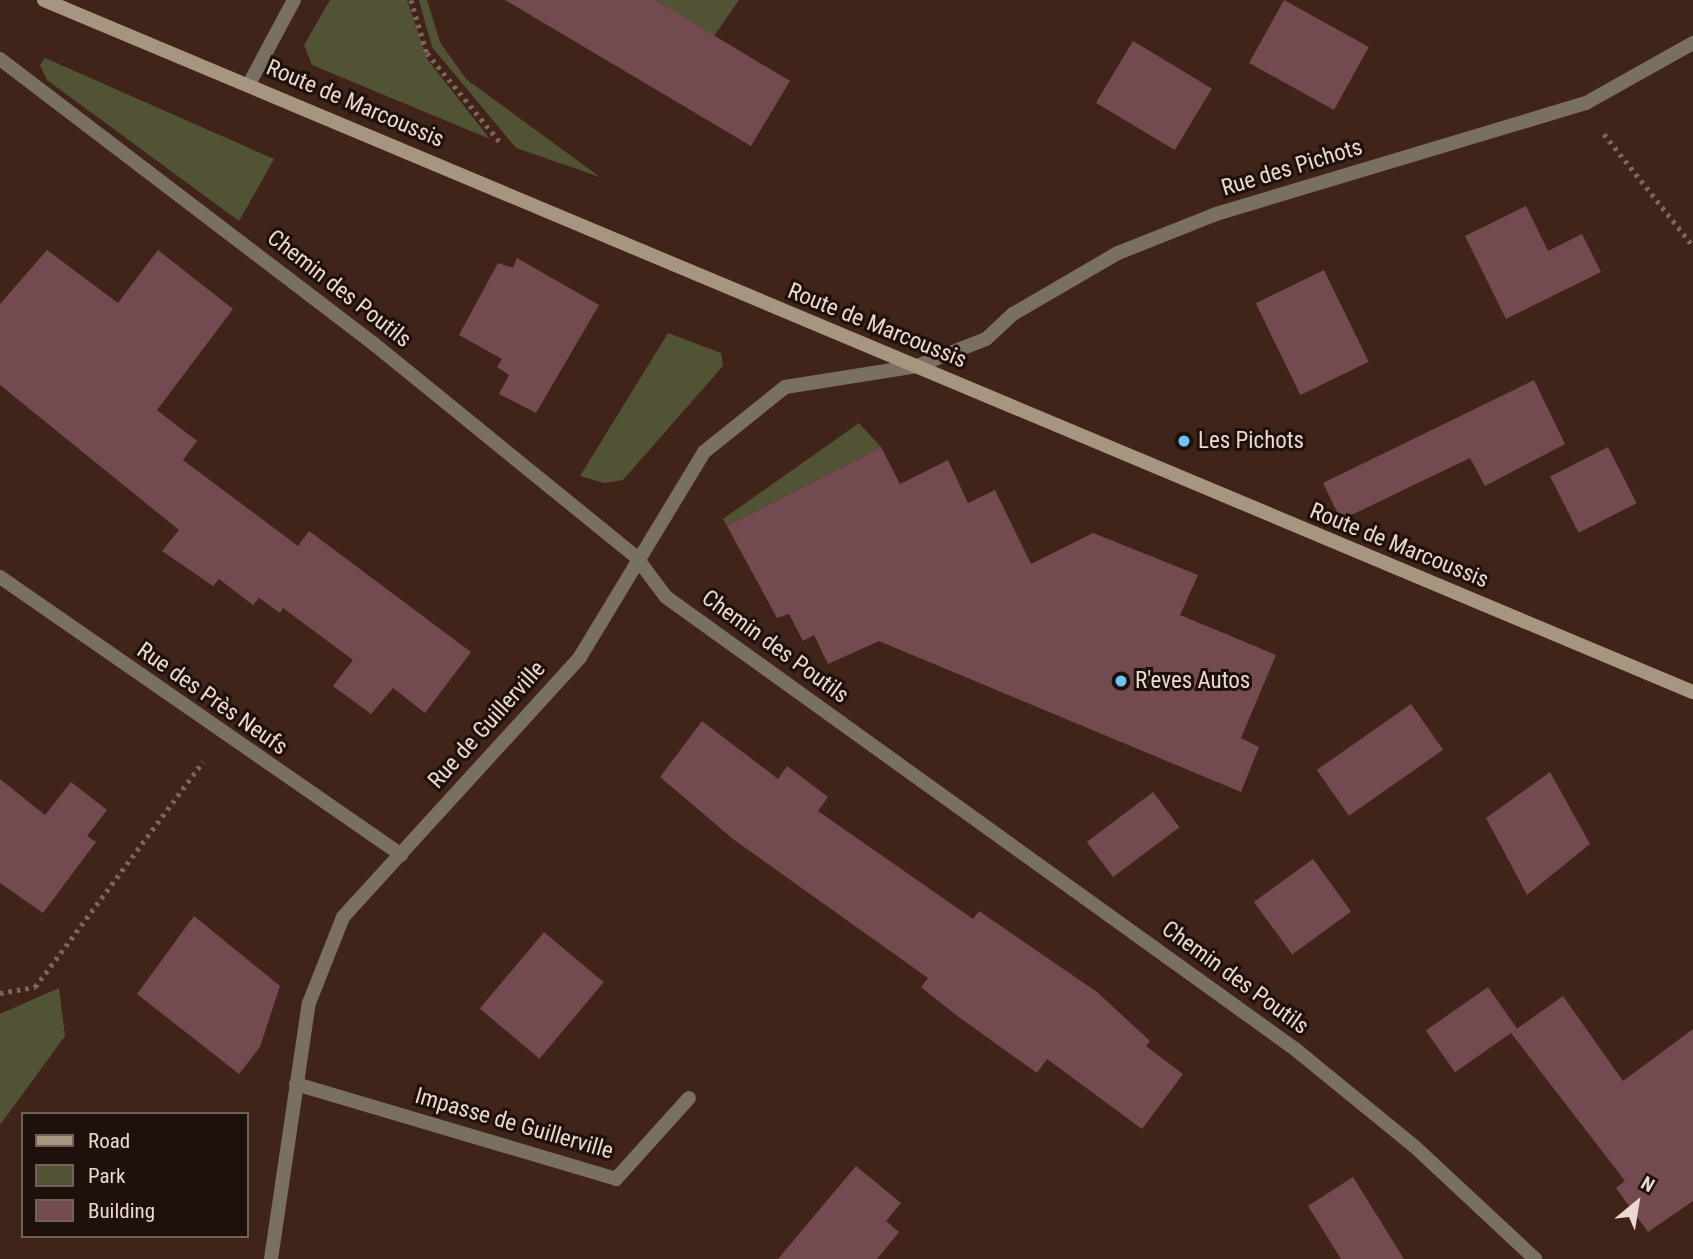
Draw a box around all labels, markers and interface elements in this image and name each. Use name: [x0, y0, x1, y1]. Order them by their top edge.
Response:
street label: Route de Marcoussis: [262, 54, 448, 154]
street label: Rue des Pichots: [1218, 133, 1366, 203]
street label: Chemin des Poutils: [262, 224, 416, 354]
street label: Route de Marcoussis: [784, 278, 970, 374]
place label: Les Pichots: [1198, 427, 1304, 455]
marker: Les Pichots: [1176, 433, 1192, 449]
street label: Route de Marcoussis: [1306, 498, 1492, 594]
street label: Chemin des Poutils: [696, 584, 854, 710]
street label: Rue des Près Neufs: [131, 637, 293, 761]
street label: Rue de Guillerville: [423, 656, 551, 794]
place label: R'eves Autos: [1135, 667, 1250, 695]
marker: R'eves Autos: [1113, 673, 1129, 689]
street label: Chemin des Poutils: [1156, 915, 1314, 1041]
street label: Impasse de Guillerville: [412, 1082, 616, 1166]
legend: [21, 1112, 248, 1238]
text: Road: [88, 1129, 130, 1153]
text: Park: [88, 1164, 125, 1188]
north arrow: [1602, 1168, 1672, 1238]
text: N: [1637, 1172, 1659, 1197]
text: Building: [88, 1199, 155, 1223]

